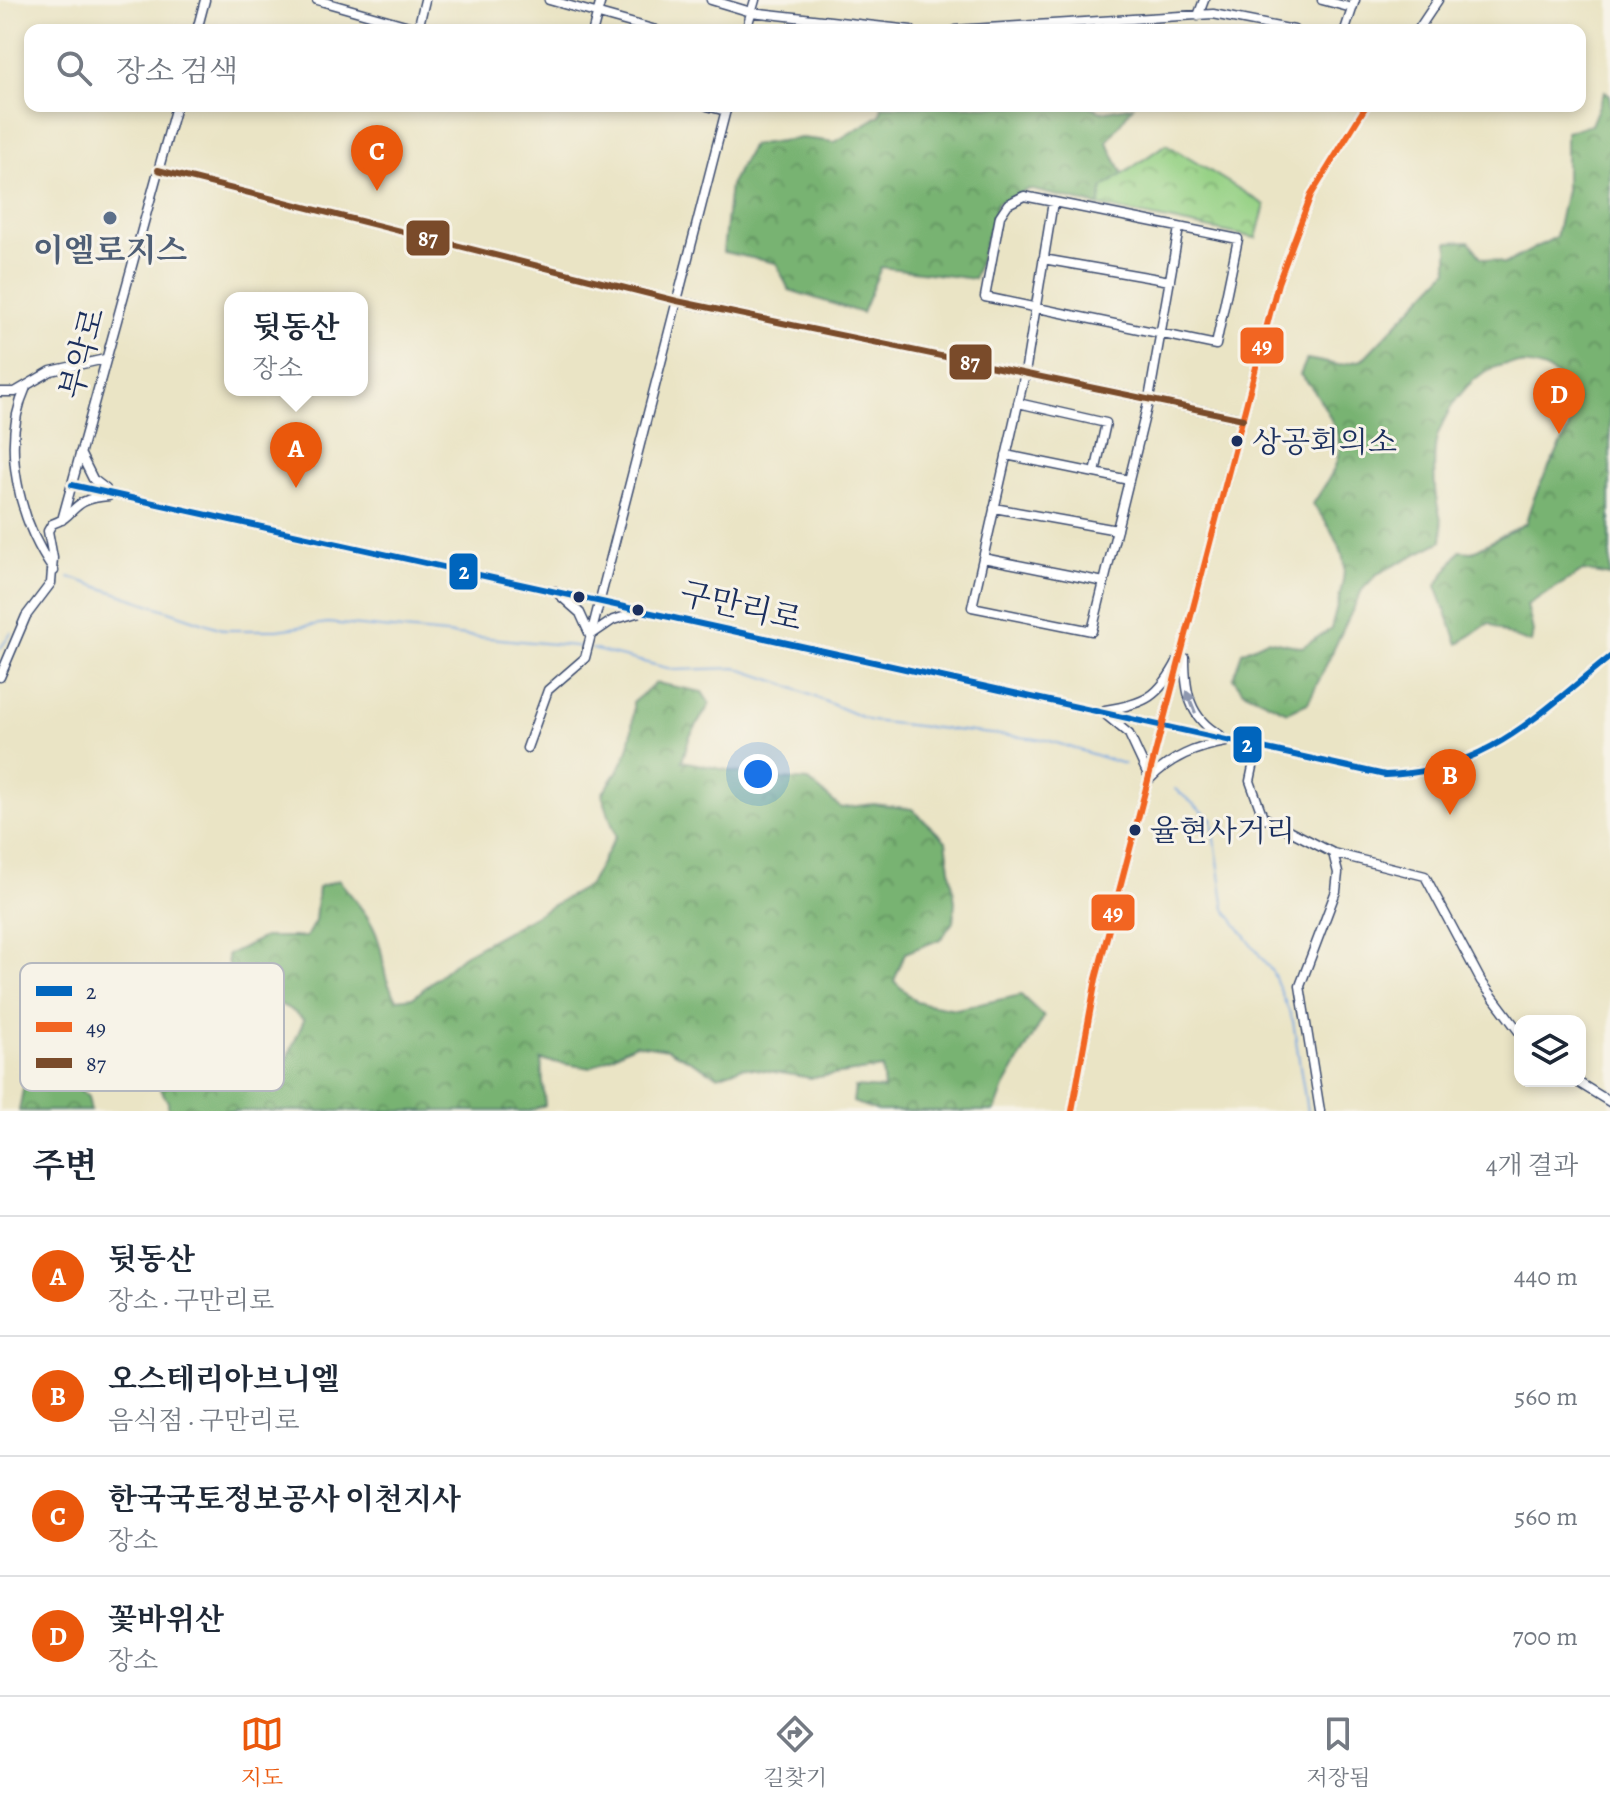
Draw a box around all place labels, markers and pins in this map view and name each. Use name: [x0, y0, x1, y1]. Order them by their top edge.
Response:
pin: C: [351, 125, 403, 191]
marker: 이엘로지스: [101, 209, 119, 227]
place label: 이엘로지스: [33, 228, 187, 272]
pin: D: [1533, 368, 1585, 434]
pin: A: [270, 422, 322, 488]
place label: 상공회의소: [1252, 422, 1397, 462]
marker: 상공회의소: [1229, 433, 1245, 449]
unlabelled marker: [571, 589, 587, 605]
unlabelled marker: [630, 602, 646, 618]
pin: B: [1424, 749, 1476, 815]
place label: 율현사거리: [1150, 811, 1295, 851]
marker: 율현사거리: [1127, 822, 1143, 838]

